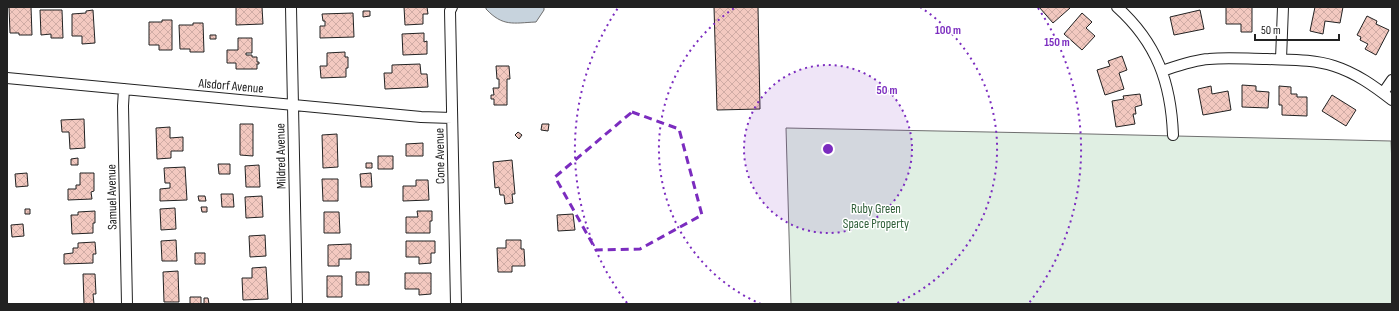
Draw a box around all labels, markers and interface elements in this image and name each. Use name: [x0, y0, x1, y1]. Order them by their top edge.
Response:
scale bar: [1255, 16, 1339, 42]
text: 100 m: [935, 23, 961, 38]
text: 50 m: [1261, 23, 1281, 38]
text: 150 m: [1044, 35, 1070, 50]
street label: Alsdorf Avenue: [197, 75, 264, 97]
text: 50 m: [877, 83, 897, 98]
street label: Mildred Avenue: [272, 123, 290, 189]
street label: Cone Avenue: [432, 128, 448, 184]
centre of rings: [821, 142, 835, 156]
street label: Samuel Avenue: [103, 164, 121, 230]
park label: Ruby Green Space Property: [843, 201, 909, 232]

